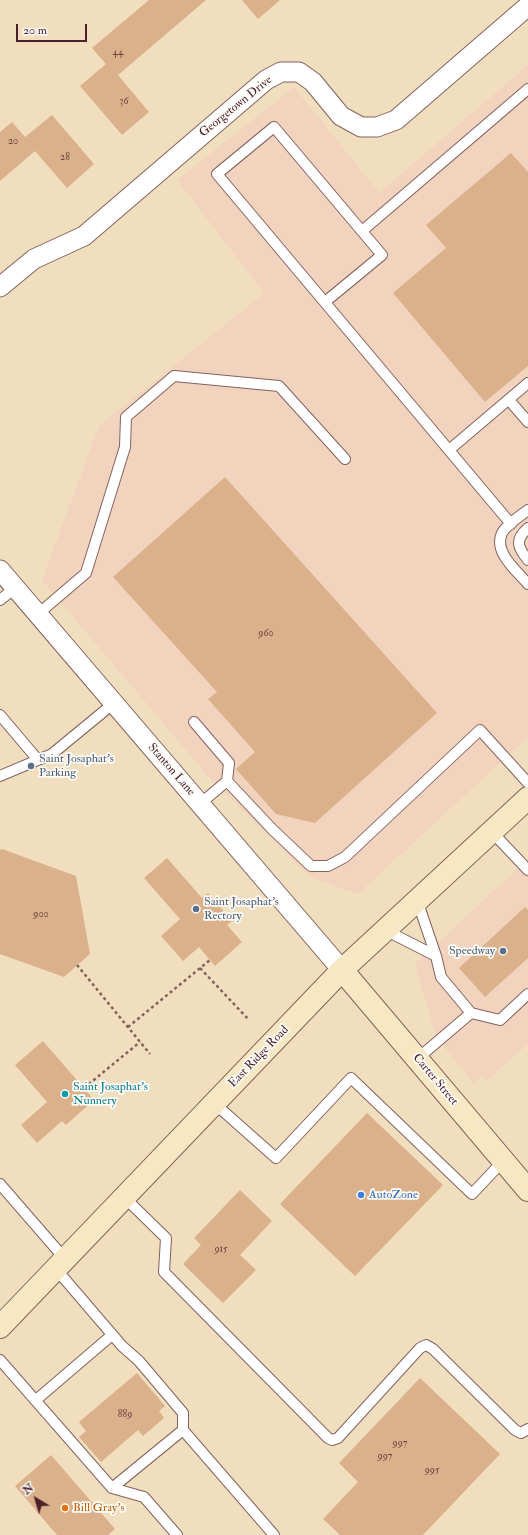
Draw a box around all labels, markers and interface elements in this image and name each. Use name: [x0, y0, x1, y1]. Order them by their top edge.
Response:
scale bar: [18, 16, 89, 42]
text: 20 m: [23, 23, 47, 38]
house number: 44: [113, 47, 123, 59]
street label: Georgetown Drive: [197, 73, 275, 141]
house number: 36: [120, 96, 128, 108]
house number: 20: [8, 136, 18, 148]
house number: 28: [60, 152, 70, 164]
house number: 960: [258, 628, 274, 640]
street label: Stanton Lane: [144, 741, 198, 799]
place label: Saint Josaphat’s Parking: [39, 752, 114, 780]
marker: Saint Josaphat’s Parking: [26, 761, 36, 771]
place label: Saint Josaphat’s Rectory: [204, 895, 279, 923]
marker: Saint Josaphat’s Rectory: [191, 904, 201, 914]
house number: 900: [33, 909, 49, 921]
place label: Speedway: [449, 944, 495, 958]
marker: Speedway: [498, 946, 508, 956]
street label: East Ridge Road: [226, 1023, 292, 1091]
street label: Carter Street: [409, 1051, 461, 1109]
place label: Saint Josaphat’s Nunnery: [73, 1080, 148, 1108]
marker: Saint Josaphat’s Nunnery: [60, 1089, 70, 1099]
place label: AutoZone: [369, 1188, 418, 1202]
marker: AutoZone: [356, 1190, 366, 1200]
house number: 915: [214, 1244, 228, 1256]
house number: 889: [118, 1409, 132, 1421]
house number: 997: [393, 1438, 407, 1450]
house number: 997: [378, 1451, 392, 1463]
house number: 995: [425, 1465, 439, 1477]
north arrow: [16, 1479, 56, 1519]
text: N: [20, 1481, 36, 1497]
place label: Bill Gray's: [73, 1501, 125, 1515]
marker: Bill Gray's: [60, 1503, 70, 1513]

